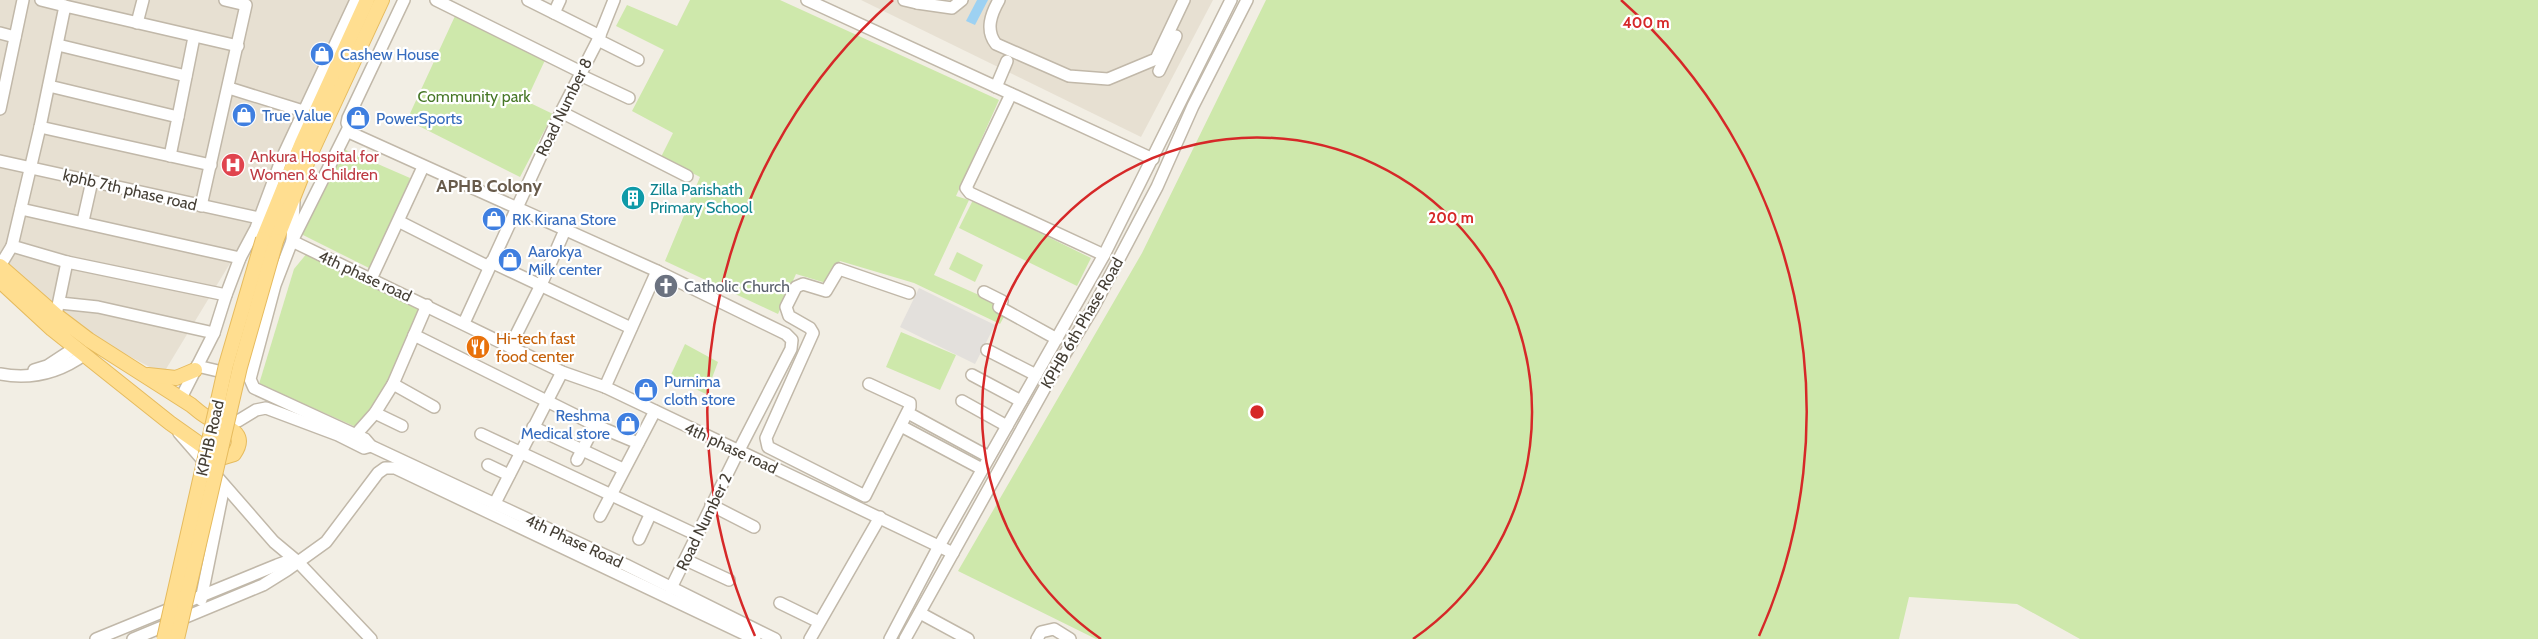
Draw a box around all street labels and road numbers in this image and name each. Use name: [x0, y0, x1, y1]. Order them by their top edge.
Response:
street label: Road Number 8: [532, 55, 596, 159]
street label: kphb 7th phase road: [61, 165, 199, 215]
street label: 4th phase road: [315, 246, 415, 306]
street label: KPHB 6th Phase Road: [1037, 254, 1127, 392]
street label: KPHB Road: [192, 398, 228, 478]
street label: 4th phase road: [681, 418, 781, 478]
street label: Road Number 2: [672, 470, 736, 574]
street label: 4th Phase Road: [522, 510, 626, 572]

